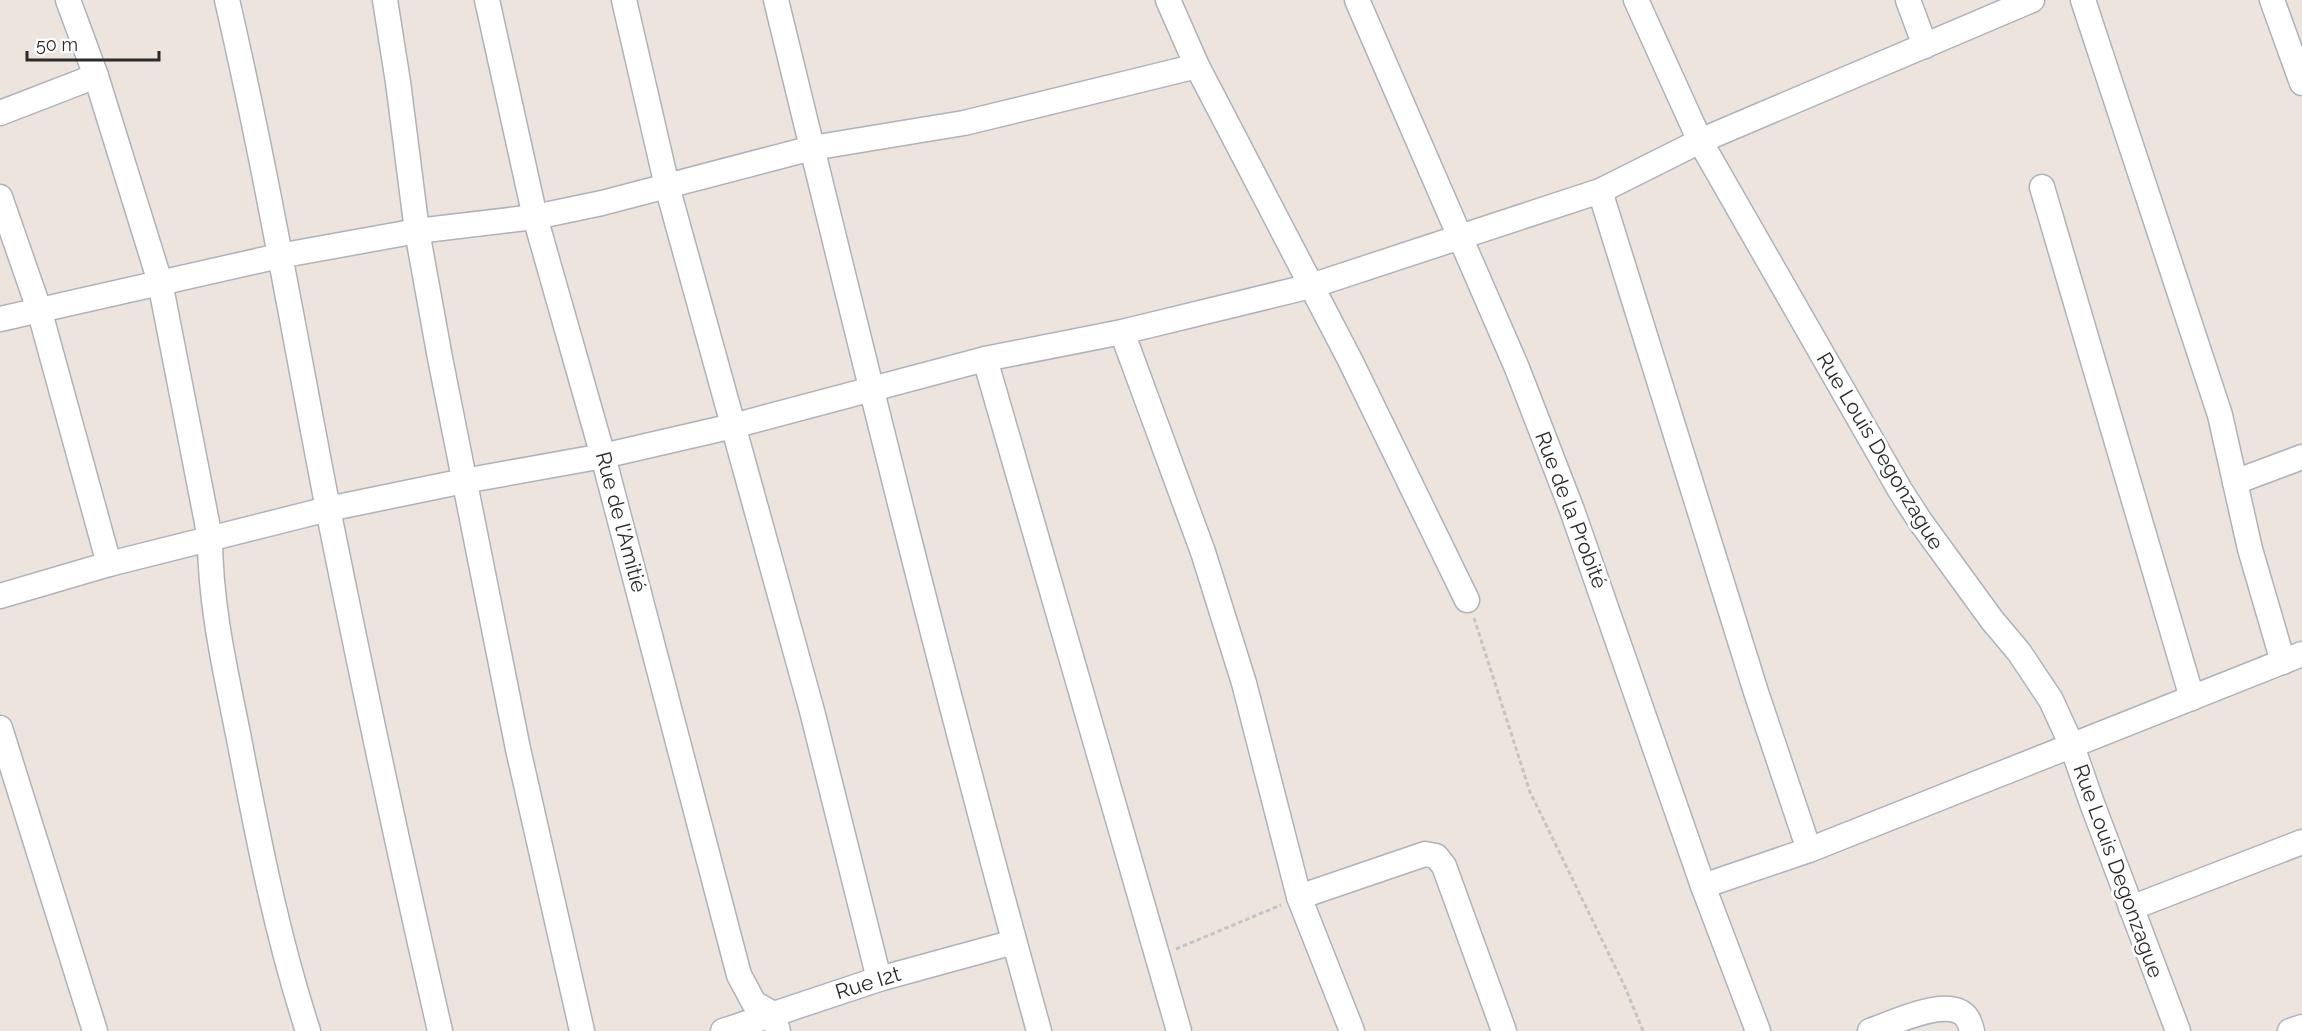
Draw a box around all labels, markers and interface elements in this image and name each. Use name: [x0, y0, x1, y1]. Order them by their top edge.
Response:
scale bar: [27, 24, 159, 62]
text: 50 m: [36, 34, 78, 55]
street label: Rue Louis Degonzague: [1812, 348, 1949, 554]
street label: Rue de la Probité: [1530, 428, 1613, 592]
street label: Rue de l'Amitié: [591, 449, 652, 595]
street label: Rue Louis Degonzague: [2068, 761, 2169, 981]
street label: Rue I2t: [832, 961, 903, 1004]

